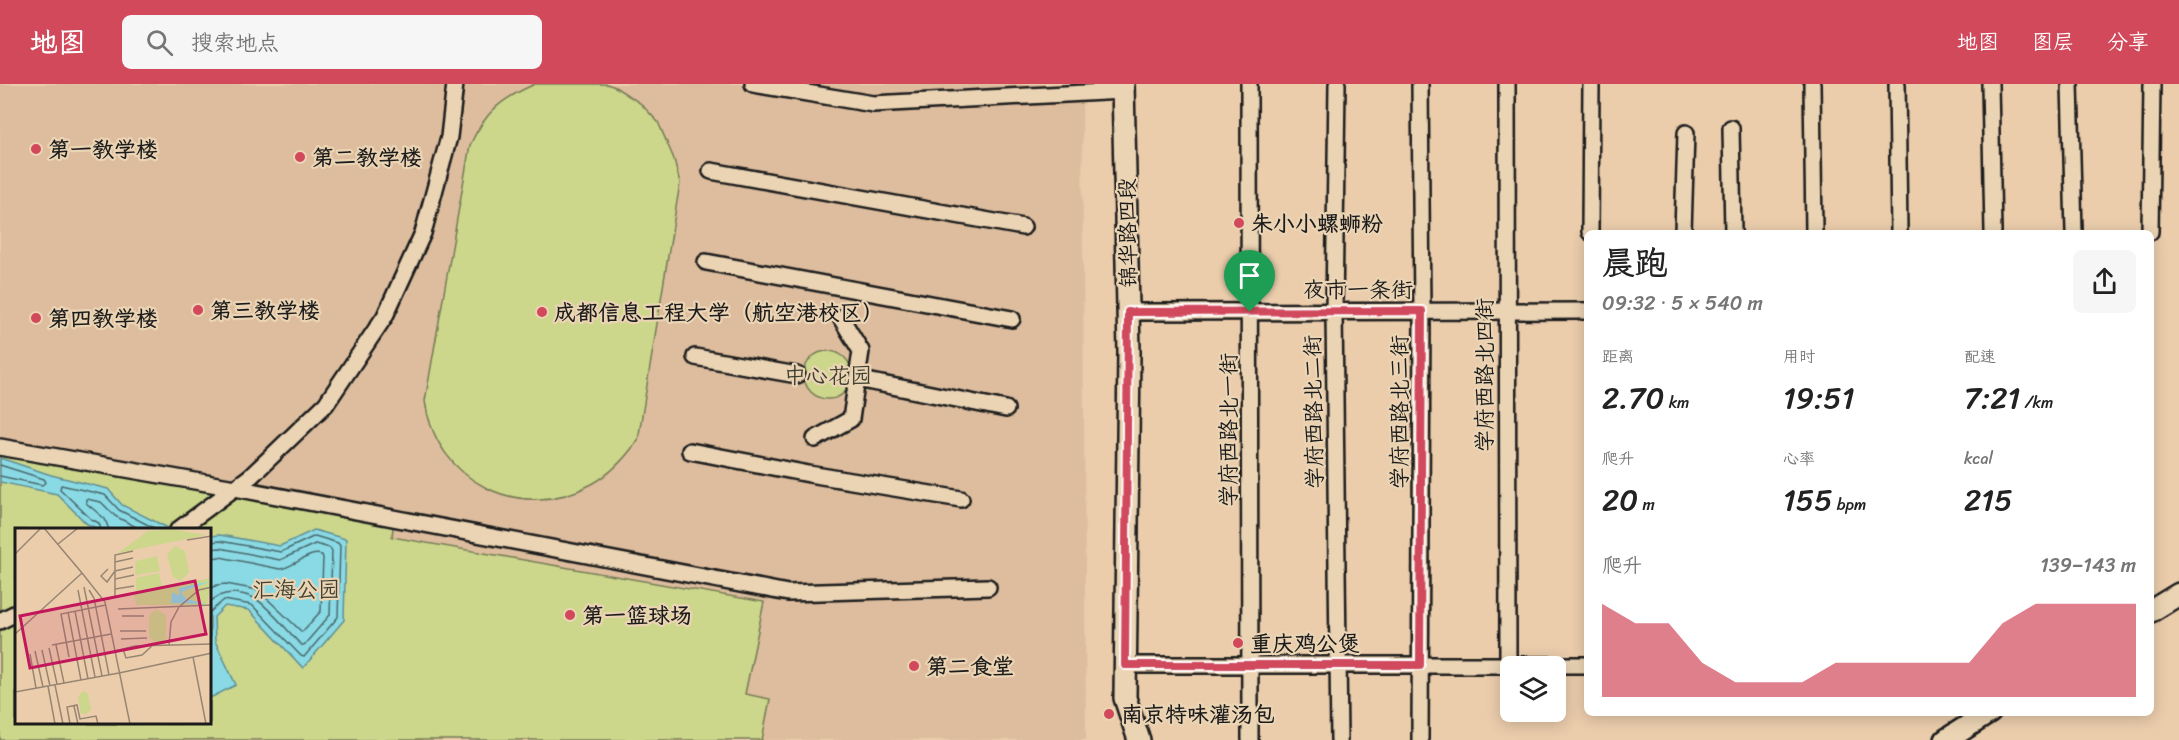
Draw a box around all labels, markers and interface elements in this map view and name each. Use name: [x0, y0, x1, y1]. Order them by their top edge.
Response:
search box: [122, 15, 542, 69]
text: 地图: [30, 18, 86, 67]
text: 搜索地点: [191, 23, 279, 62]
text: 地图: [1957, 23, 1999, 61]
text: 图层: [2032, 23, 2074, 61]
text: 分享: [2107, 23, 2149, 61]
icon: search: [143, 26, 176, 59]
place label: 第一教学楼: [48, 130, 158, 169]
place label: 第二教学楼: [312, 138, 422, 177]
marker: 第一教学楼: [29, 142, 43, 156]
marker: 第二教学楼: [293, 150, 307, 164]
street label: 锦华路四段: [1107, 178, 1148, 288]
place label: 朱小小螺蛳粉: [1251, 204, 1383, 243]
marker: 朱小小螺蛳粉: [1232, 216, 1246, 230]
text: 晨跑: [1602, 234, 1668, 292]
pin: [1224, 250, 1275, 312]
button: share: [2073, 250, 2136, 313]
icon: arrive: [1233, 259, 1266, 292]
street label: 夜市一条街: [1303, 270, 1413, 309]
text: 09:32 · 5 × 540 m: [1602, 286, 1763, 321]
place label: 第三教学楼: [210, 291, 320, 330]
place label: 成都信息工程大学（航空港校区）: [554, 293, 884, 332]
street label: 学府西路北四街: [1465, 298, 1504, 452]
place label: 第四教学楼: [48, 299, 158, 338]
marker: 第三教学楼: [191, 303, 205, 317]
marker: 成都信息工程大学（航空港校区）: [535, 305, 549, 319]
marker: 第四教学楼: [29, 311, 43, 325]
street label: 学府西路北二街: [1293, 335, 1334, 489]
street label: 学府西路北三街: [1380, 335, 1419, 489]
text: 距离: [1602, 342, 1634, 371]
text: 用时: [1783, 342, 1815, 371]
text: 配速: [1964, 342, 1996, 371]
street label: 学府西路北一街: [1209, 353, 1248, 507]
park label: 中心花园: [784, 356, 872, 395]
text: 2.70: [1602, 371, 1664, 425]
text: 19:51: [1783, 371, 1855, 425]
text: 7:21: [1964, 371, 2020, 425]
text: km: [1664, 388, 1689, 417]
text: /km: [2020, 388, 2053, 417]
text: 爬升: [1602, 444, 1634, 473]
text: 心率: [1783, 444, 1815, 473]
text: kcal: [1964, 444, 1993, 473]
text: 20: [1602, 473, 1638, 527]
text: 155: [1783, 473, 1833, 527]
text: 215: [1964, 473, 2013, 527]
text: m: [1638, 490, 1655, 519]
text: bpm: [1833, 490, 1866, 519]
inset map: [15, 528, 212, 725]
text: 爬升: [1602, 548, 1642, 583]
text: 139–143 m: [2040, 548, 2136, 583]
park label: 汇海公园: [252, 570, 340, 609]
place label: 第一篮球场: [582, 596, 692, 635]
marker: 第一篮球场: [563, 608, 577, 622]
place label: 重庆鸡公煲: [1250, 624, 1360, 663]
marker: 重庆鸡公煲: [1231, 636, 1245, 650]
place label: 第二食堂: [926, 647, 1014, 686]
map controls: [1500, 656, 1566, 722]
button: layers: [1500, 656, 1566, 722]
marker: 第二食堂: [907, 659, 921, 673]
place label: 南京特味灌汤包: [1121, 695, 1275, 734]
marker: 南京特味灌汤包: [1102, 707, 1116, 721]

